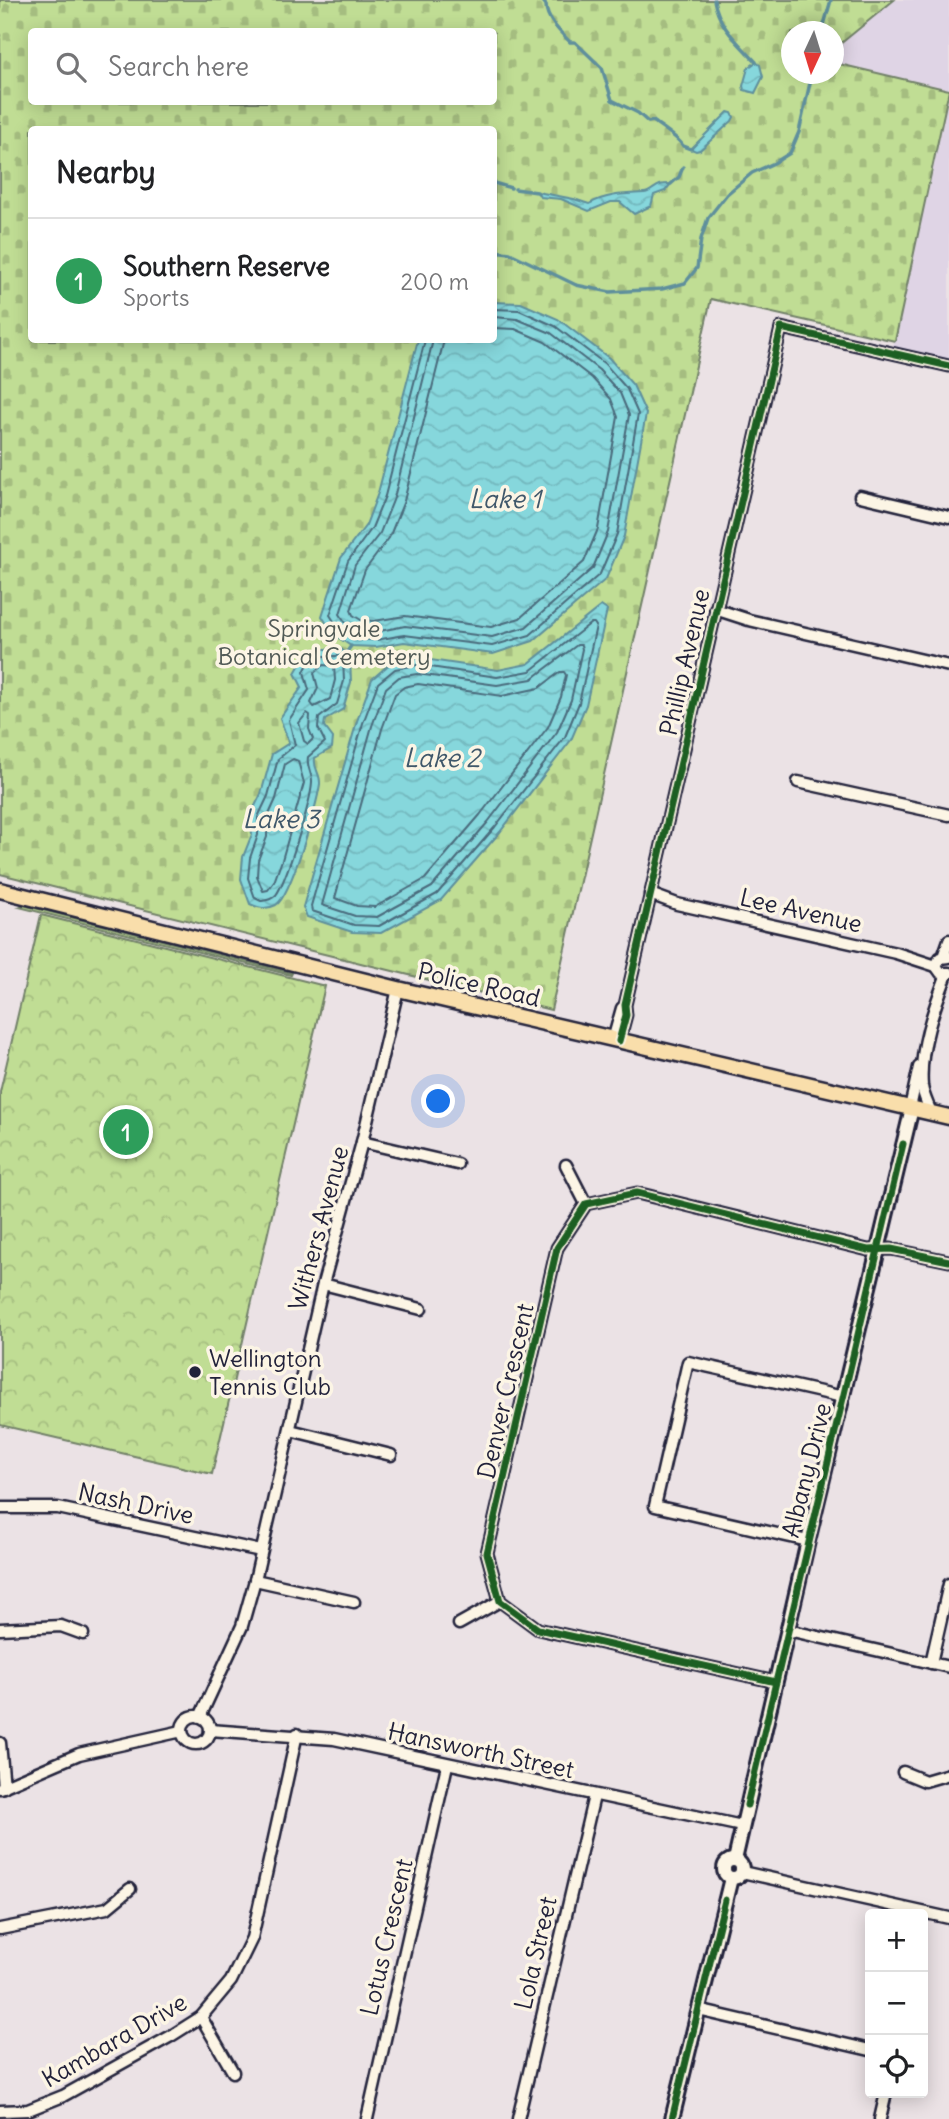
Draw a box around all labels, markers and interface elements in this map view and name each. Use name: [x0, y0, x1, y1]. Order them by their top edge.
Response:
north arrow: [781, 21, 844, 84]
search box: [28, 28, 497, 105]
icon: search: [52, 48, 90, 86]
text: Search here: [108, 50, 249, 83]
text: Nearby: [56, 153, 156, 191]
text: Southern Reserve: [123, 250, 330, 283]
text: 1: [74, 267, 84, 296]
text: 200 m: [400, 267, 469, 296]
text: Sports: [123, 283, 189, 312]
water label: Lake 1: [469, 482, 544, 515]
street label: Phillip Avenue: [653, 586, 715, 738]
park label: Springvale Botanical Cemetery: [217, 613, 431, 671]
water label: Lake 2: [404, 741, 483, 774]
water label: Lake 3: [243, 802, 323, 835]
street label: Lee Avenue: [737, 881, 865, 939]
street label: Police Road: [415, 955, 543, 1013]
your location: [421, 1084, 455, 1118]
pin: 1: [103, 1106, 149, 1158]
street label: Withers Avenue: [282, 1143, 354, 1313]
street label: Denver Crescent: [470, 1301, 540, 1481]
place label: Wellington Tennis Club: [209, 1343, 331, 1401]
marker: Wellington Tennis Club: [187, 1364, 203, 1380]
street label: Albany Drive: [775, 1400, 837, 1540]
street label: Nash Drive: [75, 1476, 197, 1530]
street label: Hansworth Street: [385, 1716, 577, 1784]
street label: Lotus Crescent: [353, 1856, 419, 2018]
street label: Lola Street: [507, 1894, 563, 2012]
map controls: [865, 1909, 928, 2098]
button: +: [865, 1909, 928, 1972]
button: −: [865, 1972, 928, 2035]
street label: Kambara Drive: [36, 1986, 192, 2094]
button: locate: [865, 2035, 928, 2098]

